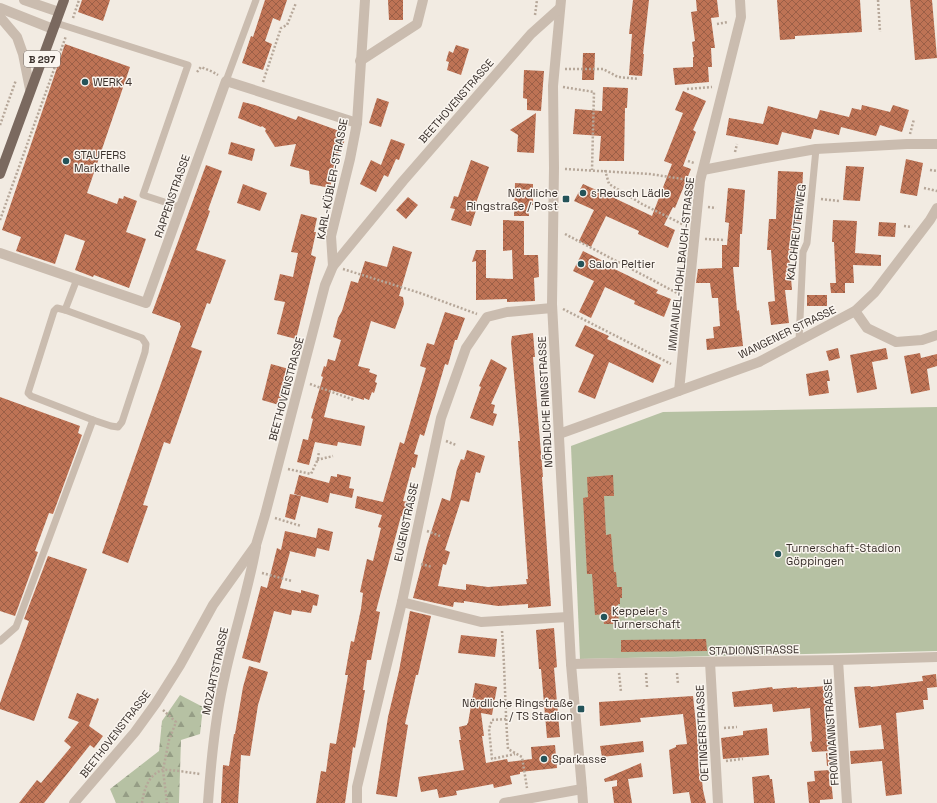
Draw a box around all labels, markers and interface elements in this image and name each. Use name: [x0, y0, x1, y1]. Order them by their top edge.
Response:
road number: B 297: [24, 51, 60, 67]
street label: BEETHOVENSTRASSE: [416, 56, 496, 146]
place label: WERK 4: [93, 75, 132, 89]
marker: WERK 4: [80, 77, 90, 87]
street label: KARL-KÜBLER-STRASSE: [312, 117, 351, 241]
place label: STAUFERS Markthalle: [74, 148, 130, 175]
street label: RAPPENSTRASSE: [151, 153, 193, 239]
marker: STAUFERS Markthalle: [61, 156, 71, 166]
street label: IMMANUEL-HOHLBAUCH-STRASSE: [665, 176, 697, 352]
street label: KALCHREUTERWEG: [783, 183, 809, 281]
place label: Nördliche Ringstraße / Post: [466, 186, 558, 213]
place label: s'Reusch Lädle: [591, 186, 670, 200]
marker: s'Reusch Lädle: [578, 188, 588, 198]
marker: Nördliche Ringstraße / Post: [561, 194, 571, 204]
place label: Salon Peltier: [589, 257, 655, 271]
marker: Salon Peltier: [576, 259, 586, 269]
street label: WANGENER STRASSE: [736, 302, 838, 362]
street label: BEETHOVENSTRASSE: [265, 335, 307, 443]
street label: NÖRDLICHE RINGSTRASSE: [534, 336, 555, 468]
street label: EUGENSTRASSE: [391, 481, 421, 563]
place label: Turnerschaft-Stadion Göppingen: [786, 541, 901, 568]
marker: Turnerschaft-Stadion Göppingen: [773, 549, 783, 559]
place label: Keppeler's Turnerschaft: [612, 604, 681, 631]
marker: Keppeler's Turnerschaft: [599, 612, 609, 622]
street label: MOZARTSTRASSE: [199, 626, 231, 716]
street label: STADIONSTRASSE: [709, 642, 799, 658]
street label: FROMMANNSTRASSE: [820, 678, 842, 786]
street label: OETINGERSTRASSE: [692, 684, 712, 782]
street label: BEETHOVENSTRASSE: [76, 687, 154, 781]
place label: Nördliche Ringstraße / TS Stadion: [462, 696, 573, 723]
marker: Nördliche Ringstraße / TS Stadion: [576, 704, 586, 714]
place label: Sparkasse: [552, 752, 606, 766]
marker: Sparkasse: [539, 754, 549, 764]

